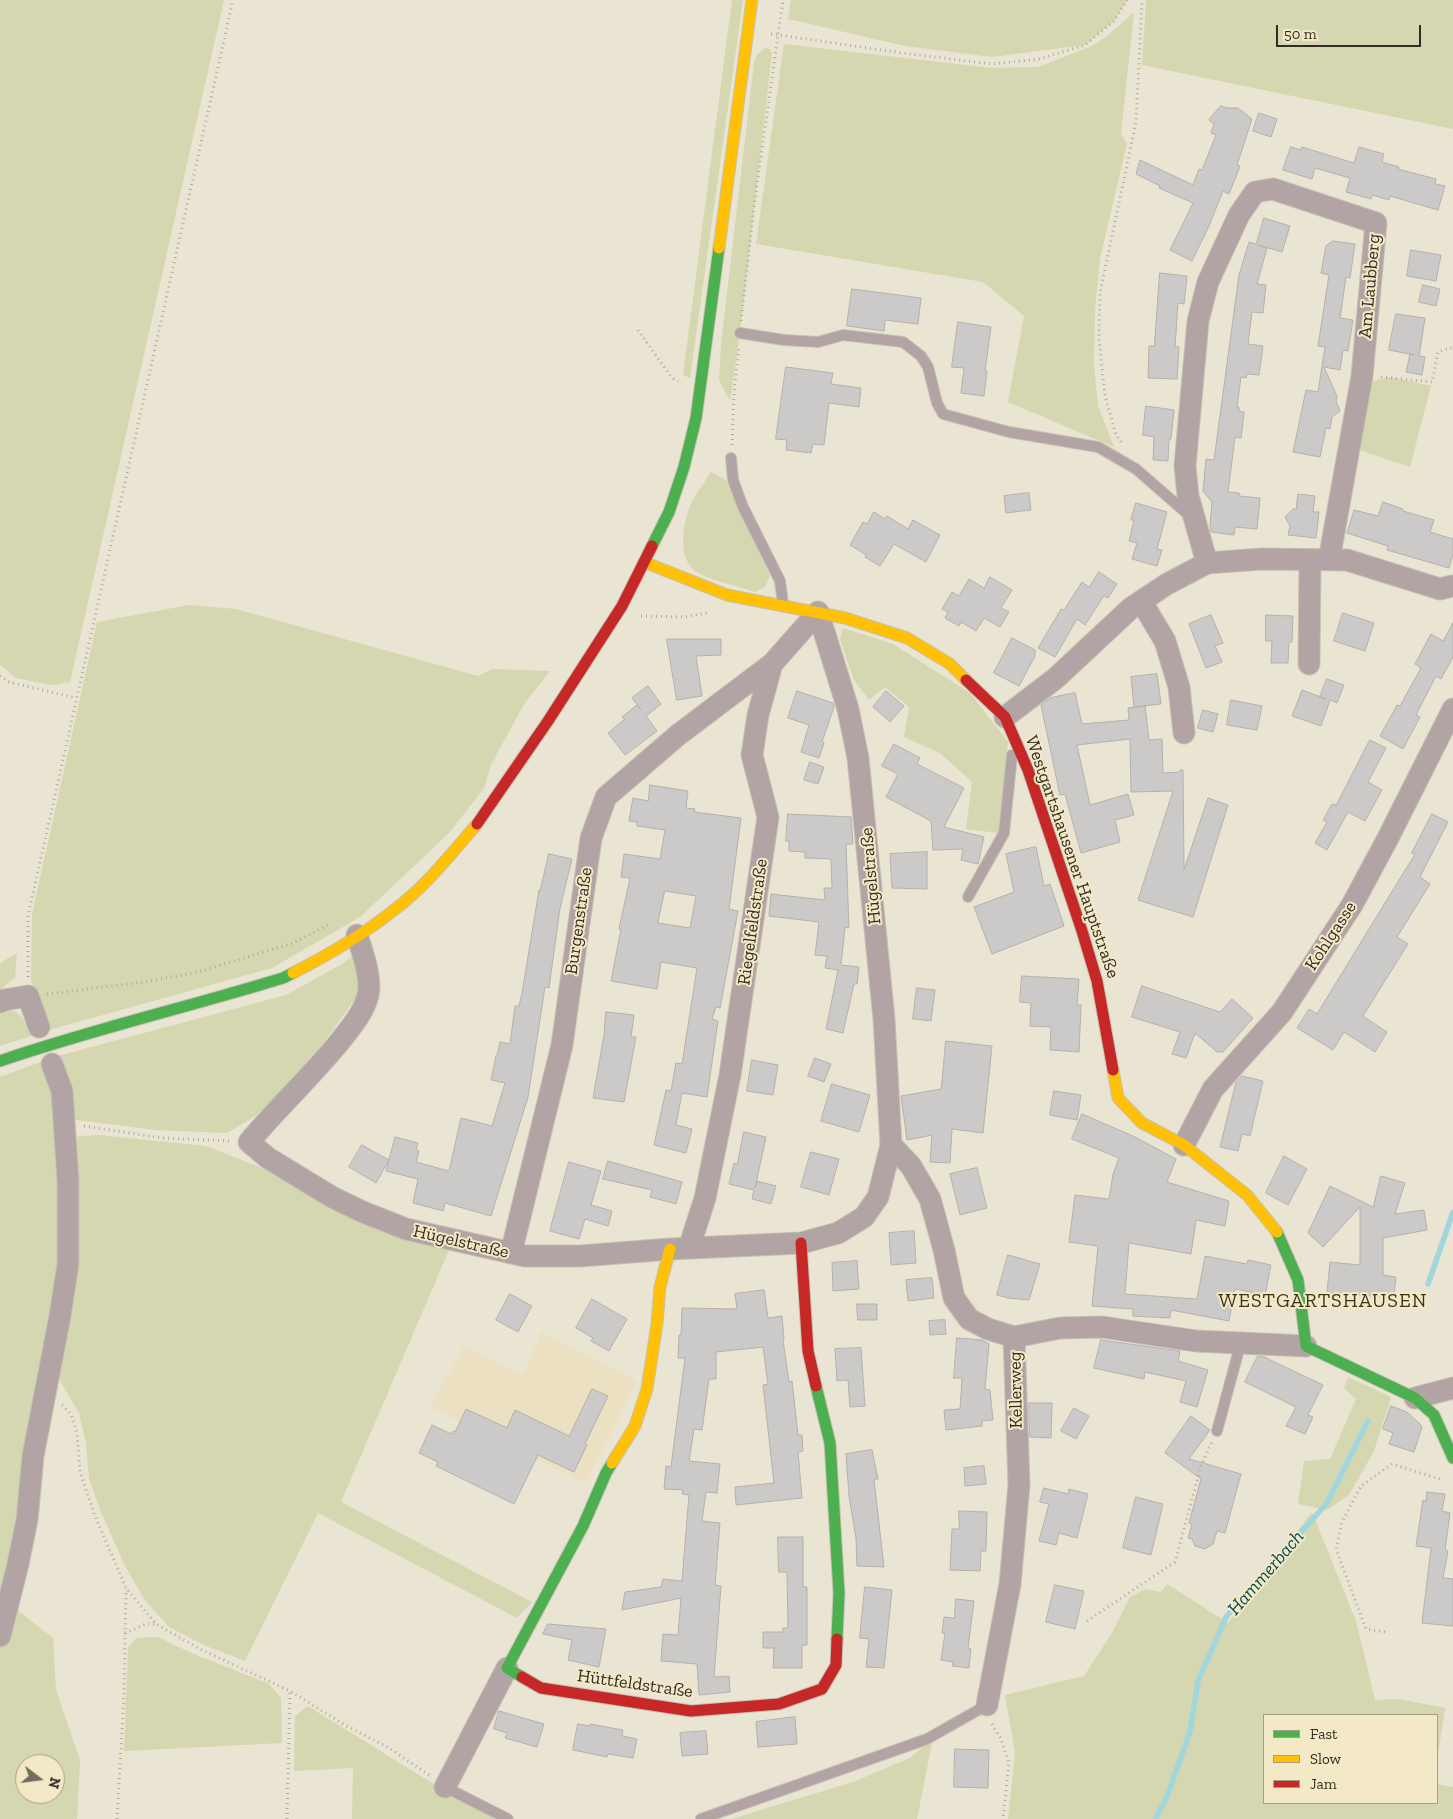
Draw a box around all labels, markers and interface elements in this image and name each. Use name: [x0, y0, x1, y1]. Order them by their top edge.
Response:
scale bar: [1278, 15, 1423, 47]
text: 50 m: [1284, 25, 1317, 43]
street label: Am Laubberg: [1355, 233, 1385, 339]
street label: Westgartshausener Hauptstraße: [1020, 733, 1124, 981]
street label: Hügelstraße: [856, 827, 886, 925]
street label: Riegelfeldstraße: [733, 857, 773, 987]
street label: Burgenstraße: [561, 866, 597, 976]
street label: Kohlgasse: [1301, 897, 1361, 975]
street label: Hügelstraße: [411, 1221, 511, 1263]
district label: WESTGARTSHAUSEN: [1217, 1289, 1429, 1313]
street label: Kellerweg: [1005, 1351, 1027, 1429]
water label: Hammerbach: [1223, 1526, 1309, 1620]
street label: Hüttfeldstraße: [576, 1665, 694, 1703]
legend: [1263, 1714, 1438, 1804]
text: Fast: [1310, 1725, 1338, 1743]
text: Slow: [1310, 1750, 1341, 1768]
north arrow: [15, 1754, 65, 1804]
text: N: [44, 1775, 64, 1790]
text: Jam: [1310, 1775, 1337, 1793]

